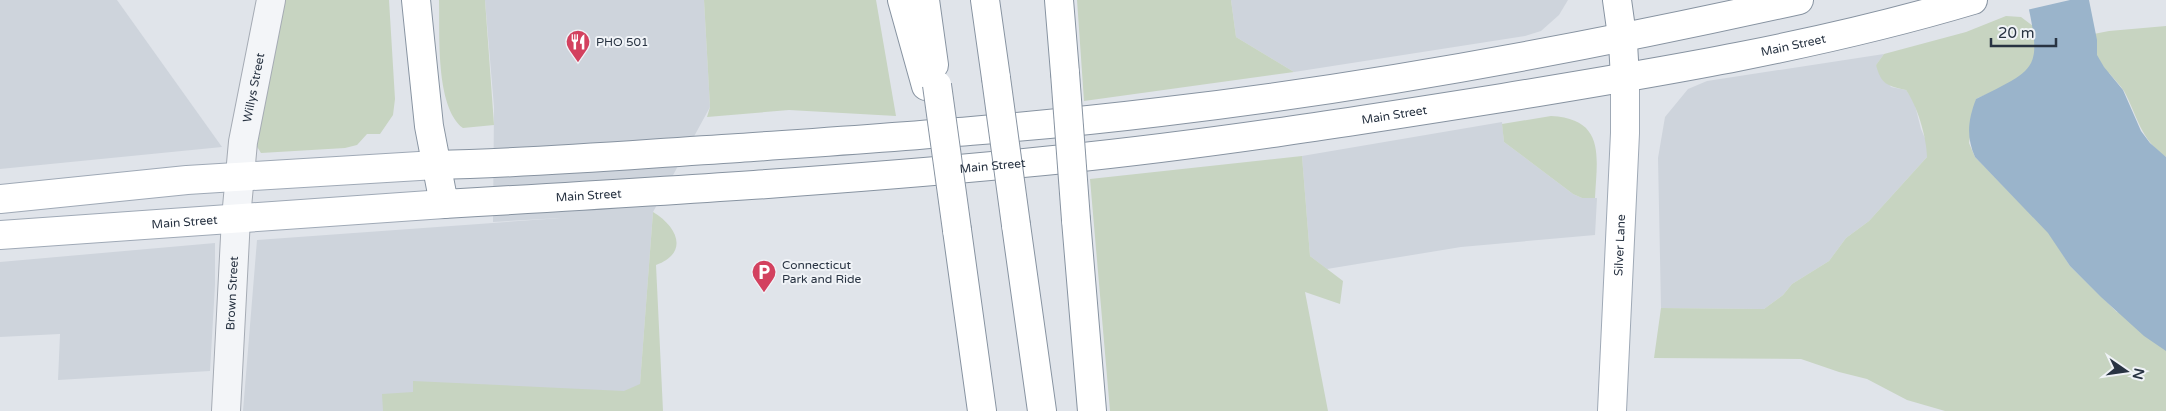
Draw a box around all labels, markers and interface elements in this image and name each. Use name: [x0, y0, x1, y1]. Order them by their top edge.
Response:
scale bar: [1991, 15, 2056, 47]
text: 20 m: [1998, 24, 2035, 42]
restaurant icon: PHO 501: [565, 29, 591, 63]
street label: Main Street: [1759, 31, 1827, 59]
place label: PHO 501: [596, 35, 649, 49]
street label: Willys Street: [240, 51, 268, 124]
street label: Main Street: [1361, 103, 1428, 127]
street label: Main Street: [959, 156, 1027, 176]
street label: Main Street: [555, 186, 622, 204]
street label: Main Street: [151, 213, 218, 231]
street label: Silver Lane: [1611, 214, 1628, 276]
street label: Brown Street: [223, 255, 241, 331]
place label: Connecticut Park and Ride: [782, 258, 862, 286]
parking icon: Connecticut Park and Ride: [751, 259, 777, 293]
north arrow: [2101, 346, 2151, 396]
text: N: [2129, 366, 2148, 381]

